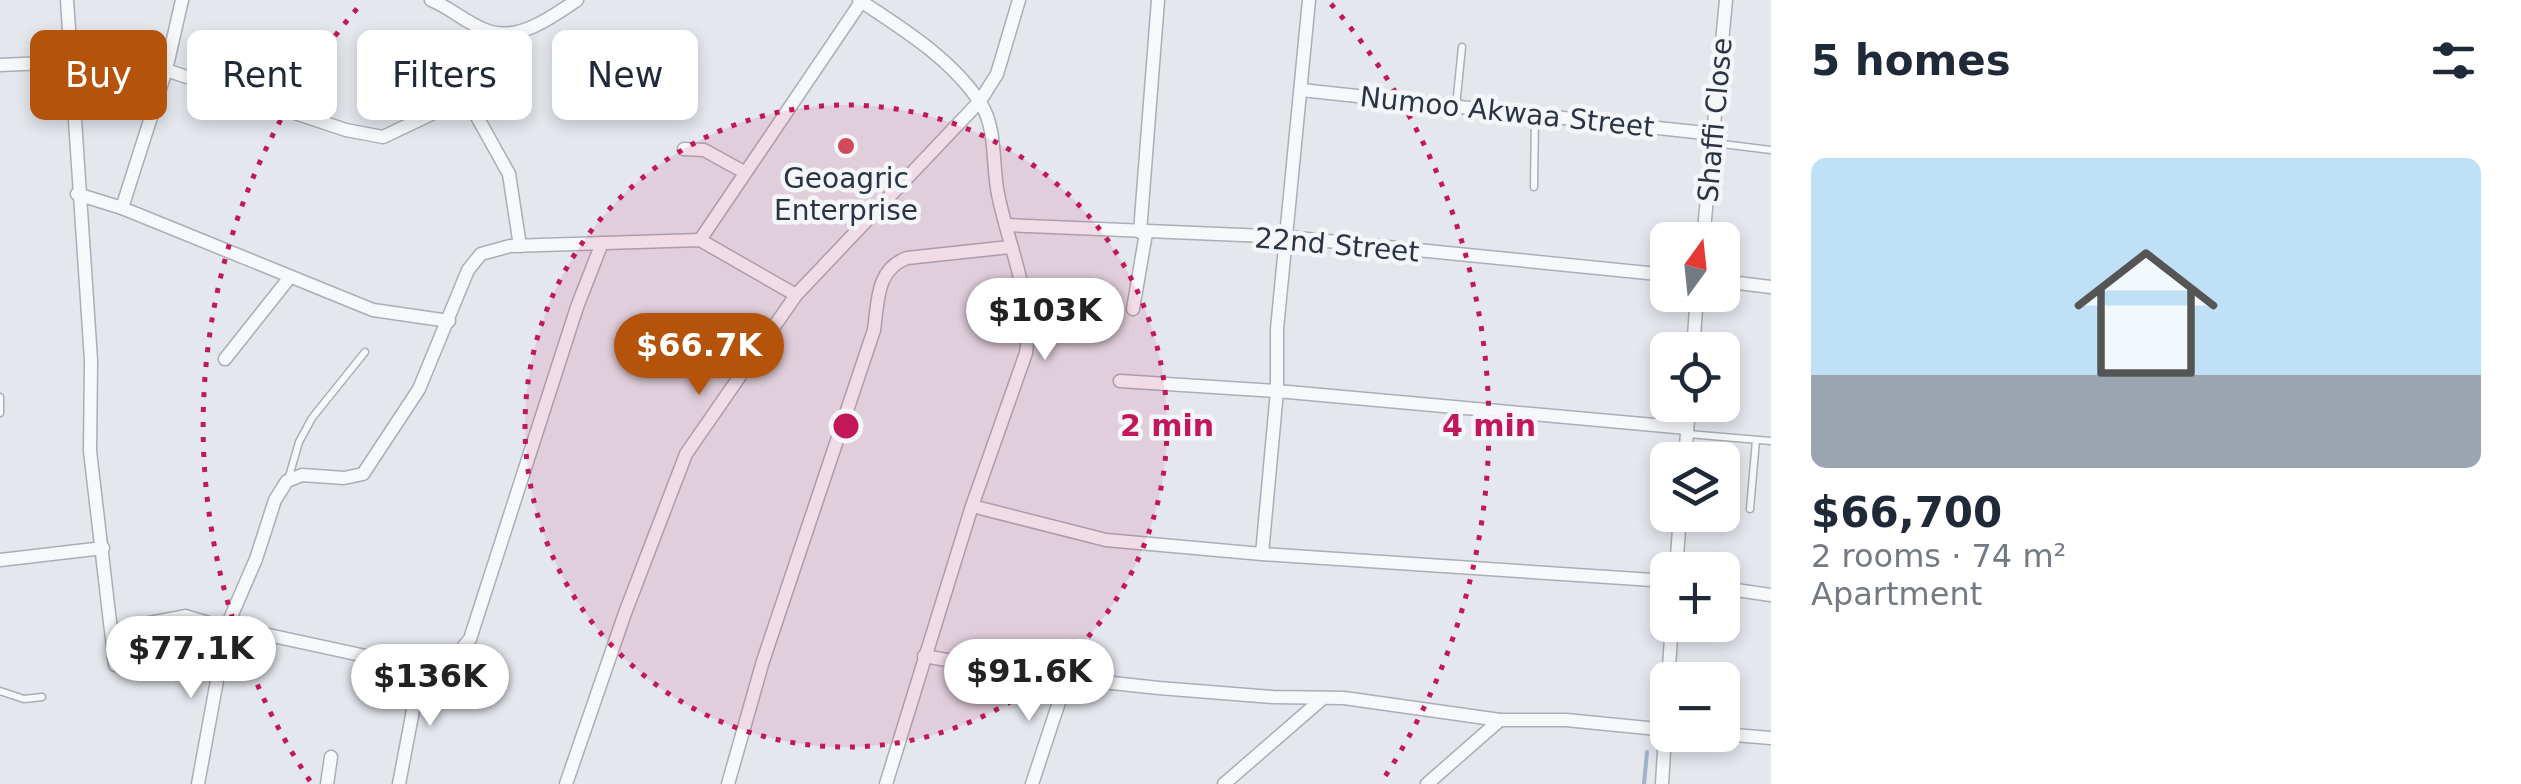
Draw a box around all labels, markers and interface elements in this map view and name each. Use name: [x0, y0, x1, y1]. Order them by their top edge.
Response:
chip: Buy: [30, 30, 167, 120]
chip: Rent: [187, 30, 337, 120]
chip: Filters: [357, 30, 532, 120]
chip: New: [552, 30, 698, 120]
icon: filters: [2426, 33, 2481, 88]
street label: Shaffi Close: [1691, 36, 1739, 204]
text: 5 homes: [1811, 36, 2011, 85]
street label: Numoo Akwaa Street: [1358, 80, 1656, 144]
marker: Geoagric Enterprise: [835, 135, 857, 157]
place label: Geoagric Enterprise: [774, 162, 918, 227]
street label: 22nd Street: [1253, 221, 1421, 269]
north arrow: [1650, 222, 1740, 312]
map controls: [1650, 222, 1740, 752]
icon: home: [2056, 223, 2236, 403]
pin: $103K: [975, 278, 1115, 363]
text: $103K: [988, 291, 1102, 329]
pin: $66.7K: [618, 313, 780, 398]
text: $66.7K: [636, 326, 762, 364]
button: locate: [1650, 332, 1740, 422]
centre of rings: [828, 408, 864, 444]
text: 2 min: [1120, 408, 1214, 443]
text: 4 min: [1442, 408, 1536, 443]
button: layers: [1650, 442, 1740, 532]
text: $66,700: [1811, 488, 2002, 537]
text: 2 rooms · 74 m²: [1811, 537, 2066, 575]
button: +: [1650, 552, 1740, 642]
text: Apartment: [1811, 575, 1982, 613]
pin: $77.1K: [110, 616, 272, 701]
text: $77.1K: [128, 629, 254, 667]
pin: $91.6K: [948, 639, 1110, 724]
pin: $136K: [360, 644, 500, 729]
text: $91.6K: [966, 652, 1092, 690]
text: $136K: [373, 657, 487, 695]
button: −: [1650, 662, 1740, 752]

